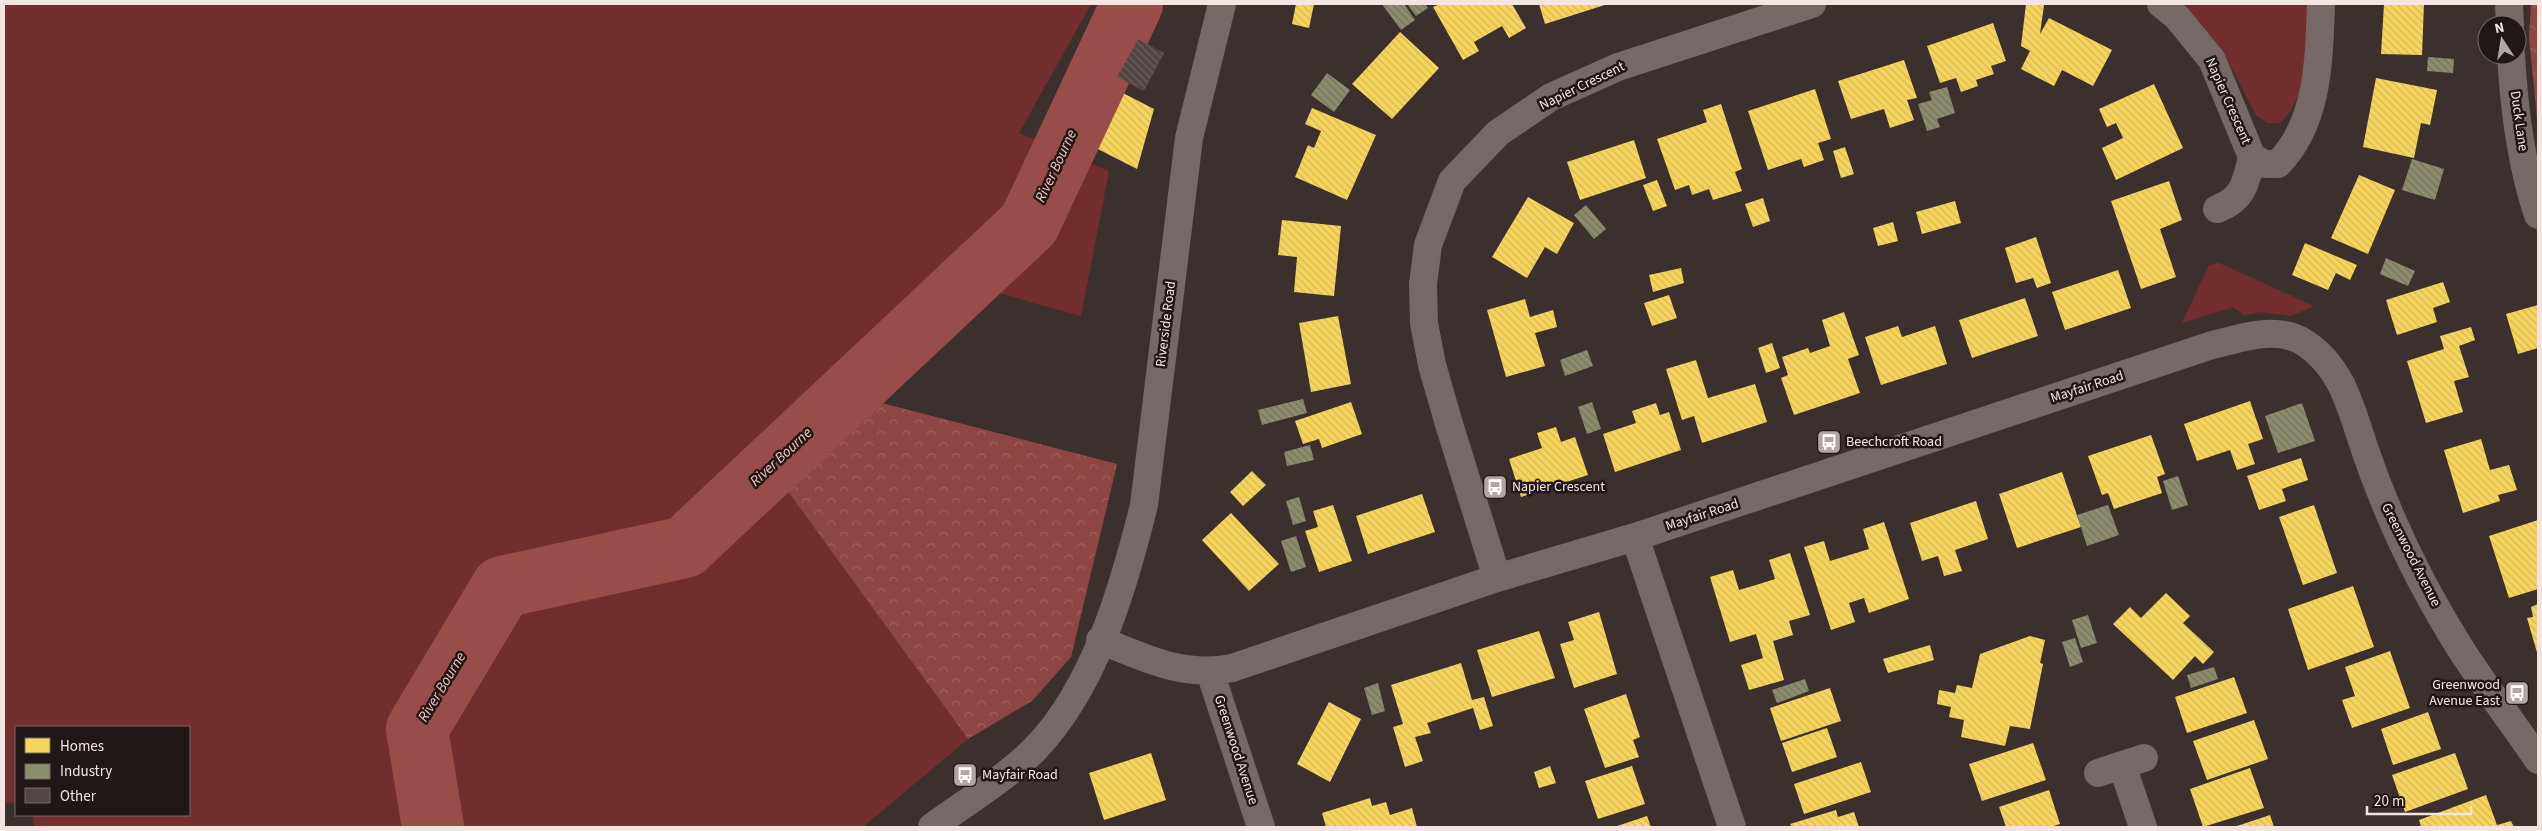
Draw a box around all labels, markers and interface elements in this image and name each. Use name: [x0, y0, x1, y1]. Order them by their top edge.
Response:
north arrow: [2477, 15, 2527, 65]
text: N: [2493, 18, 2506, 39]
street label: Napier Crescent: [2200, 55, 2256, 148]
street label: Napier Crescent: [1536, 57, 1628, 115]
street label: Duck Lane: [2505, 89, 2533, 153]
water label: River Bourne: [1030, 126, 1082, 206]
street label: Riverside Road: [1151, 280, 1181, 368]
street label: Mayfair Road: [2048, 366, 2126, 408]
water label: River Bourne: [745, 423, 817, 491]
bus stop icon: Beechcroft Road: [1816, 429, 1842, 455]
place label: Beechcroft Road: [1846, 432, 1942, 452]
bus stop icon: Napier Crescent: [1482, 474, 1508, 500]
place label: Napier Crescent: [1512, 477, 1605, 497]
street label: Mayfair Road: [1663, 494, 1741, 536]
street label: Greenwood Avenue: [2376, 500, 2446, 610]
water label: River Bourne: [413, 648, 471, 726]
place label: Greenwood Avenue East: [2429, 675, 2500, 711]
bus stop icon: Greenwood Avenue East: [2504, 680, 2530, 706]
street label: Greenwood Avenue: [1209, 693, 1263, 807]
legend: [15, 726, 190, 816]
text: Homes: [60, 736, 104, 757]
text: Industry: [60, 761, 112, 782]
bus stop icon: Mayfair Road: [952, 762, 978, 788]
place label: Mayfair Road: [982, 765, 1058, 785]
scale bar: [2367, 784, 2471, 816]
text: Other: [60, 786, 97, 807]
text: 20 m: [2374, 791, 2404, 812]

